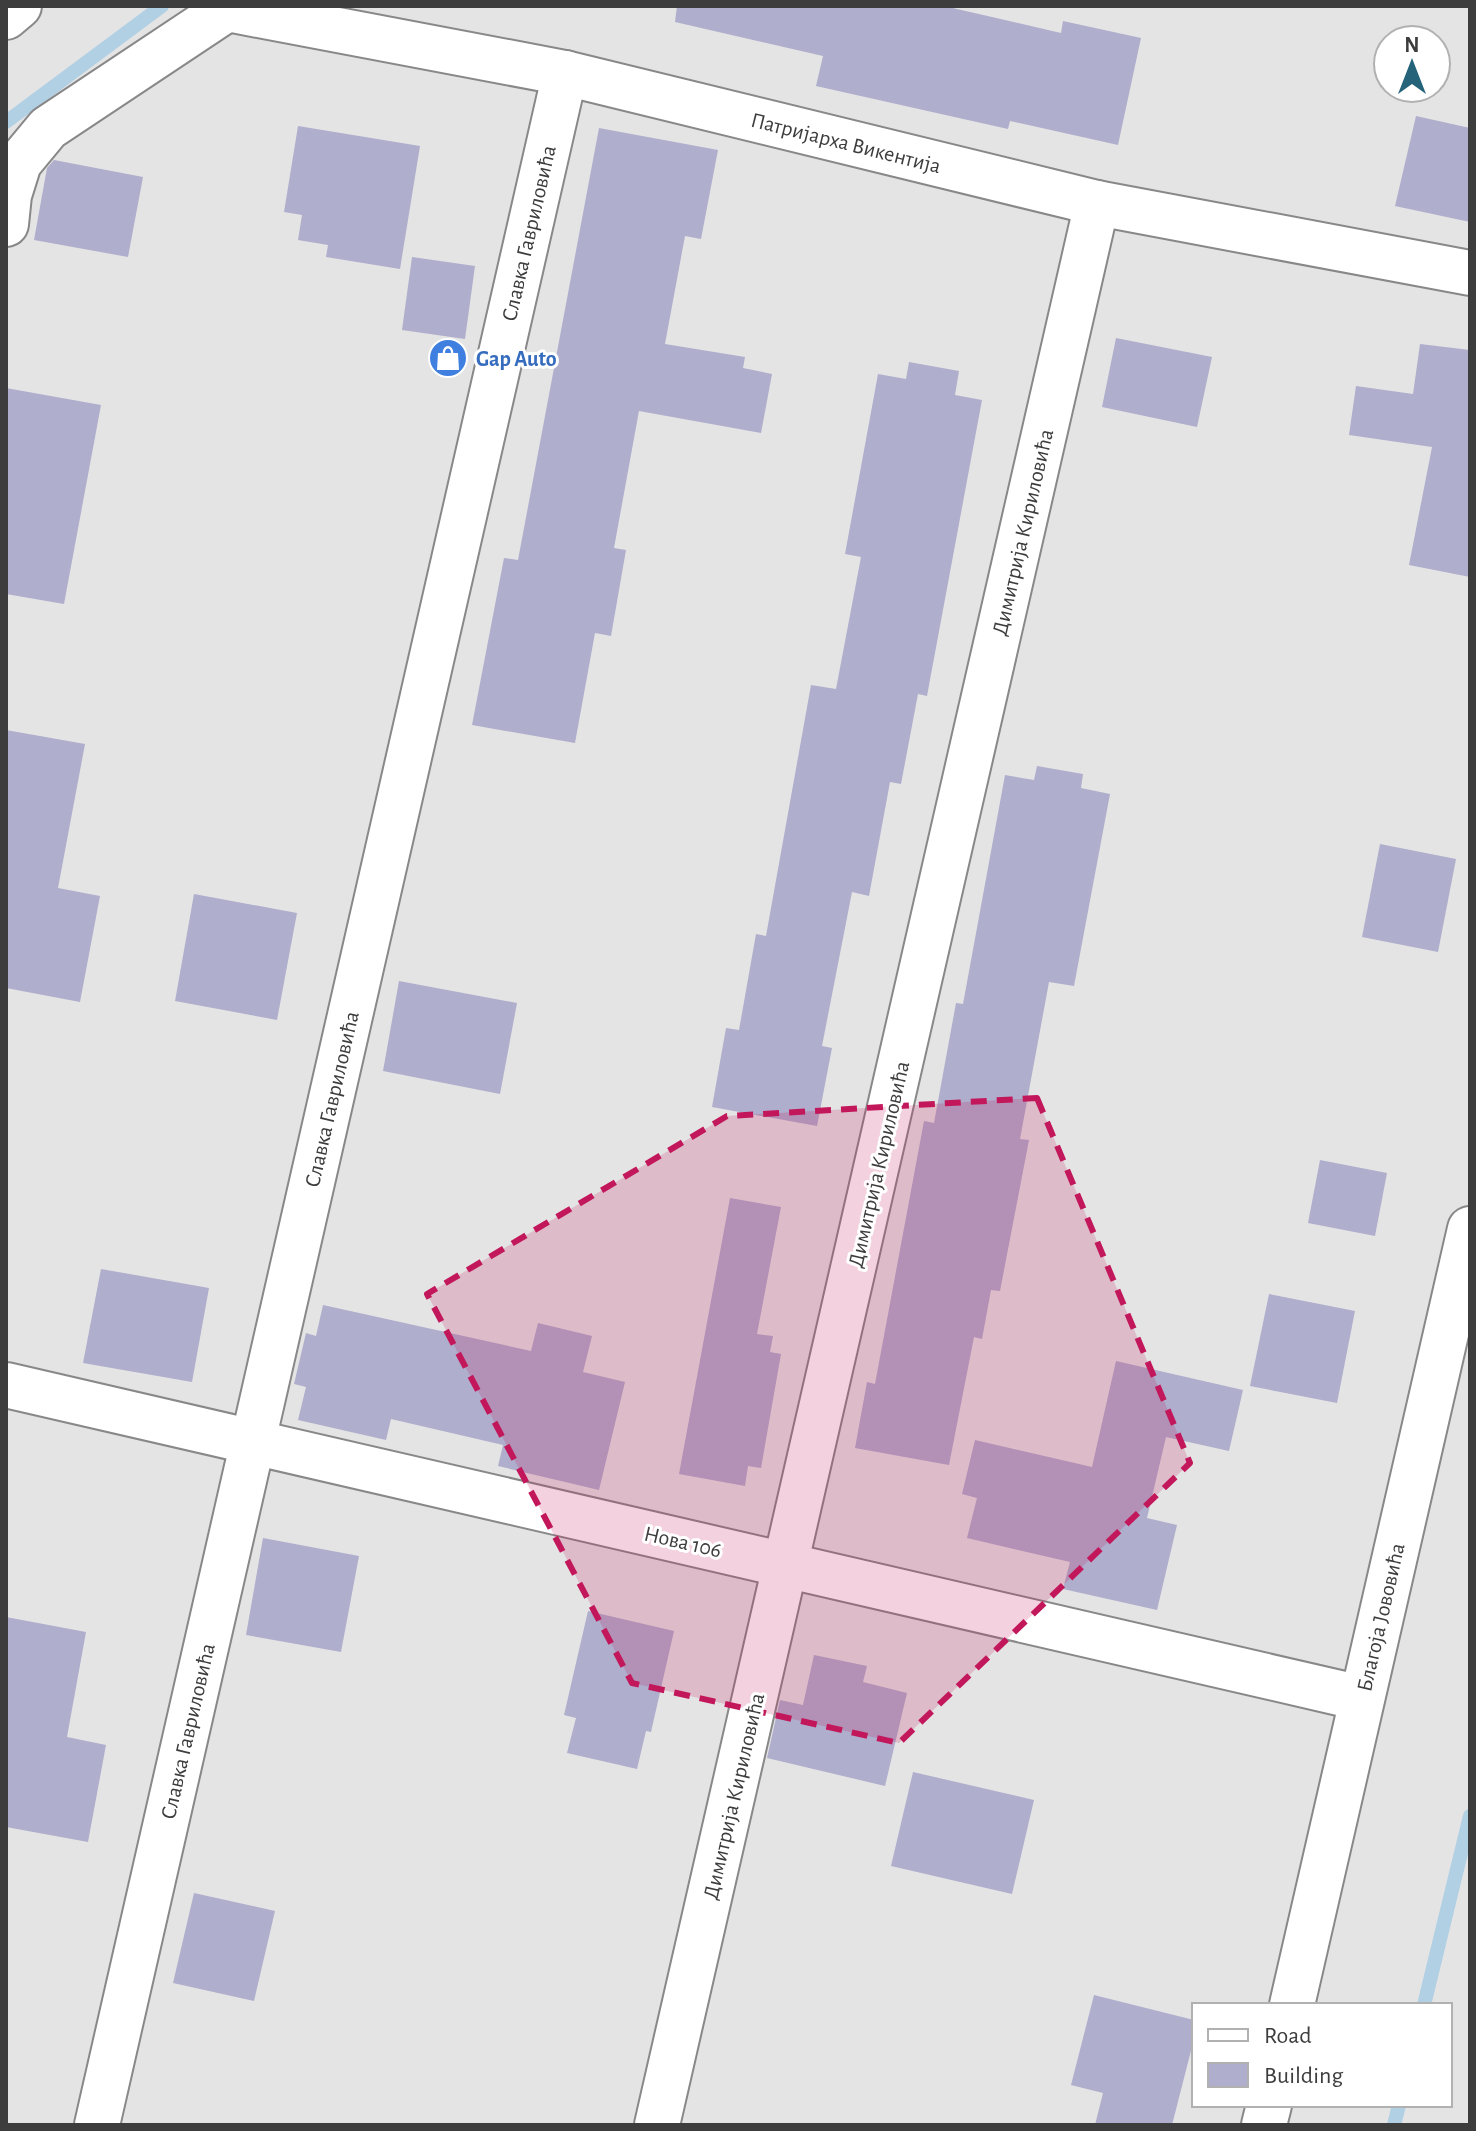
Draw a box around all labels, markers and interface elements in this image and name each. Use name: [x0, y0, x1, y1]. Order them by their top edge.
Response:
north arrow: [1372, 24, 1452, 104]
text: N: [1404, 34, 1420, 56]
street label: Патријарха Викентија: [748, 109, 943, 177]
street label: Славка Гавриловића: [498, 143, 560, 323]
shop icon: Gap Auto: [427, 337, 469, 379]
place label: Gap Auto: [476, 348, 557, 370]
street label: Димитрија Кириловића: [989, 427, 1057, 638]
street label: Славка Гавриловића: [301, 1009, 363, 1189]
street label: Димитрија Кириловића: [845, 1059, 913, 1270]
street label: Нова 106: [642, 1522, 724, 1562]
street label: Благоја Јововића: [1353, 1541, 1409, 1694]
street label: Славка Гавриловића: [157, 1641, 219, 1821]
street label: Димитрија Кириловића: [700, 1691, 768, 1902]
legend: [1192, 2003, 1452, 2107]
text: Road: [1264, 2024, 1312, 2048]
text: Building: [1264, 2064, 1343, 2088]

